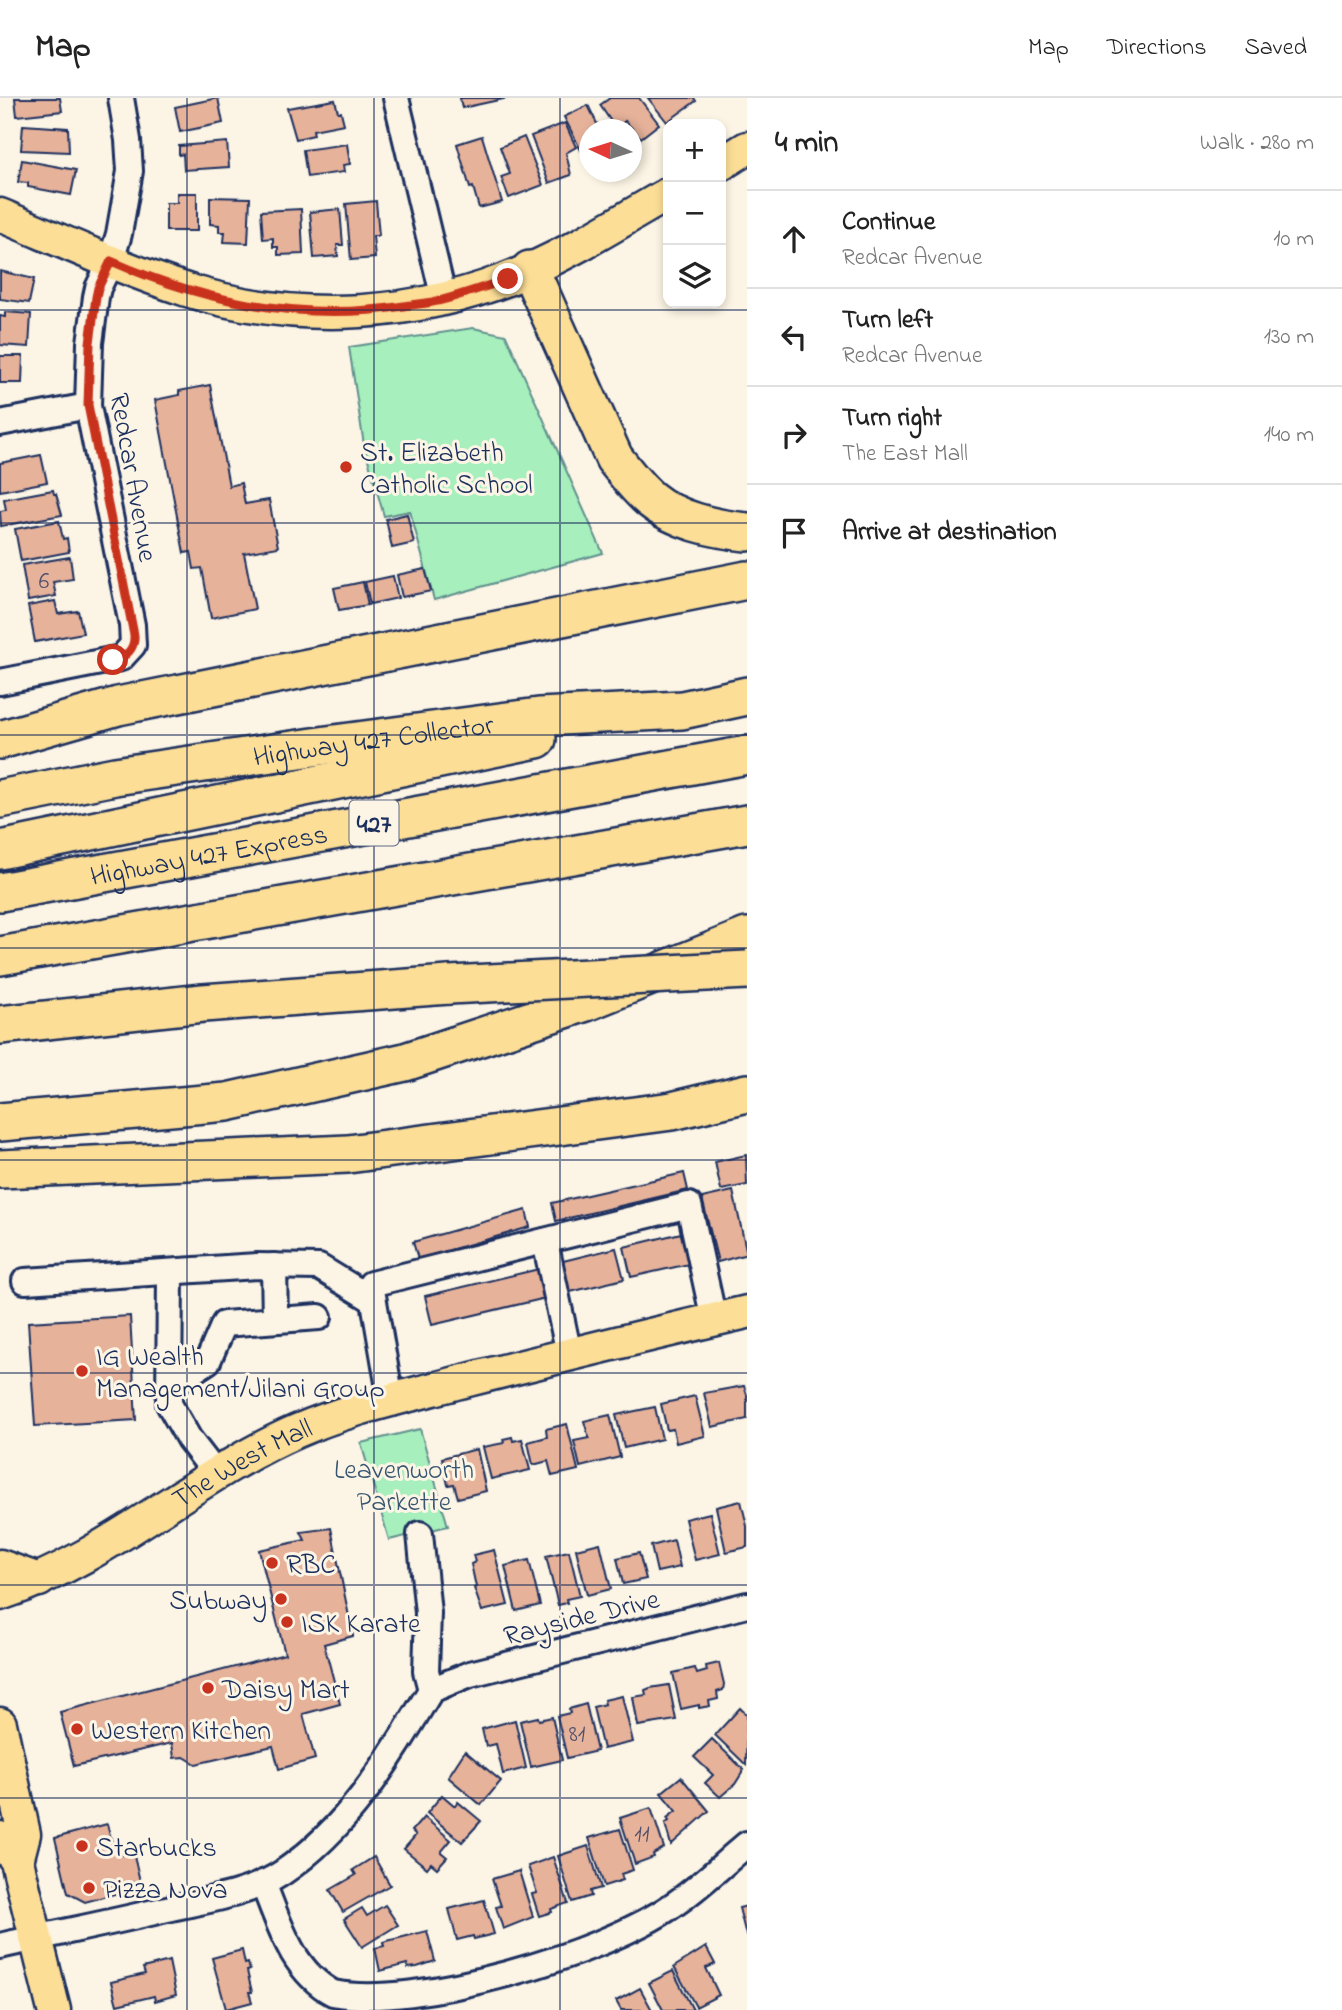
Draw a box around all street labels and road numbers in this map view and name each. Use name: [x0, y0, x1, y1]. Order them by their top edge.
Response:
street label: Redcar Avenue: [97, 390, 167, 566]
street label: Highway 427 Collector: [251, 706, 497, 780]
road number: 427: [350, 800, 398, 846]
street label: Highway 427 Express: [87, 815, 331, 899]
street label: The West Mall: [165, 1410, 319, 1521]
street label: Rayside Drive: [500, 1580, 664, 1659]

